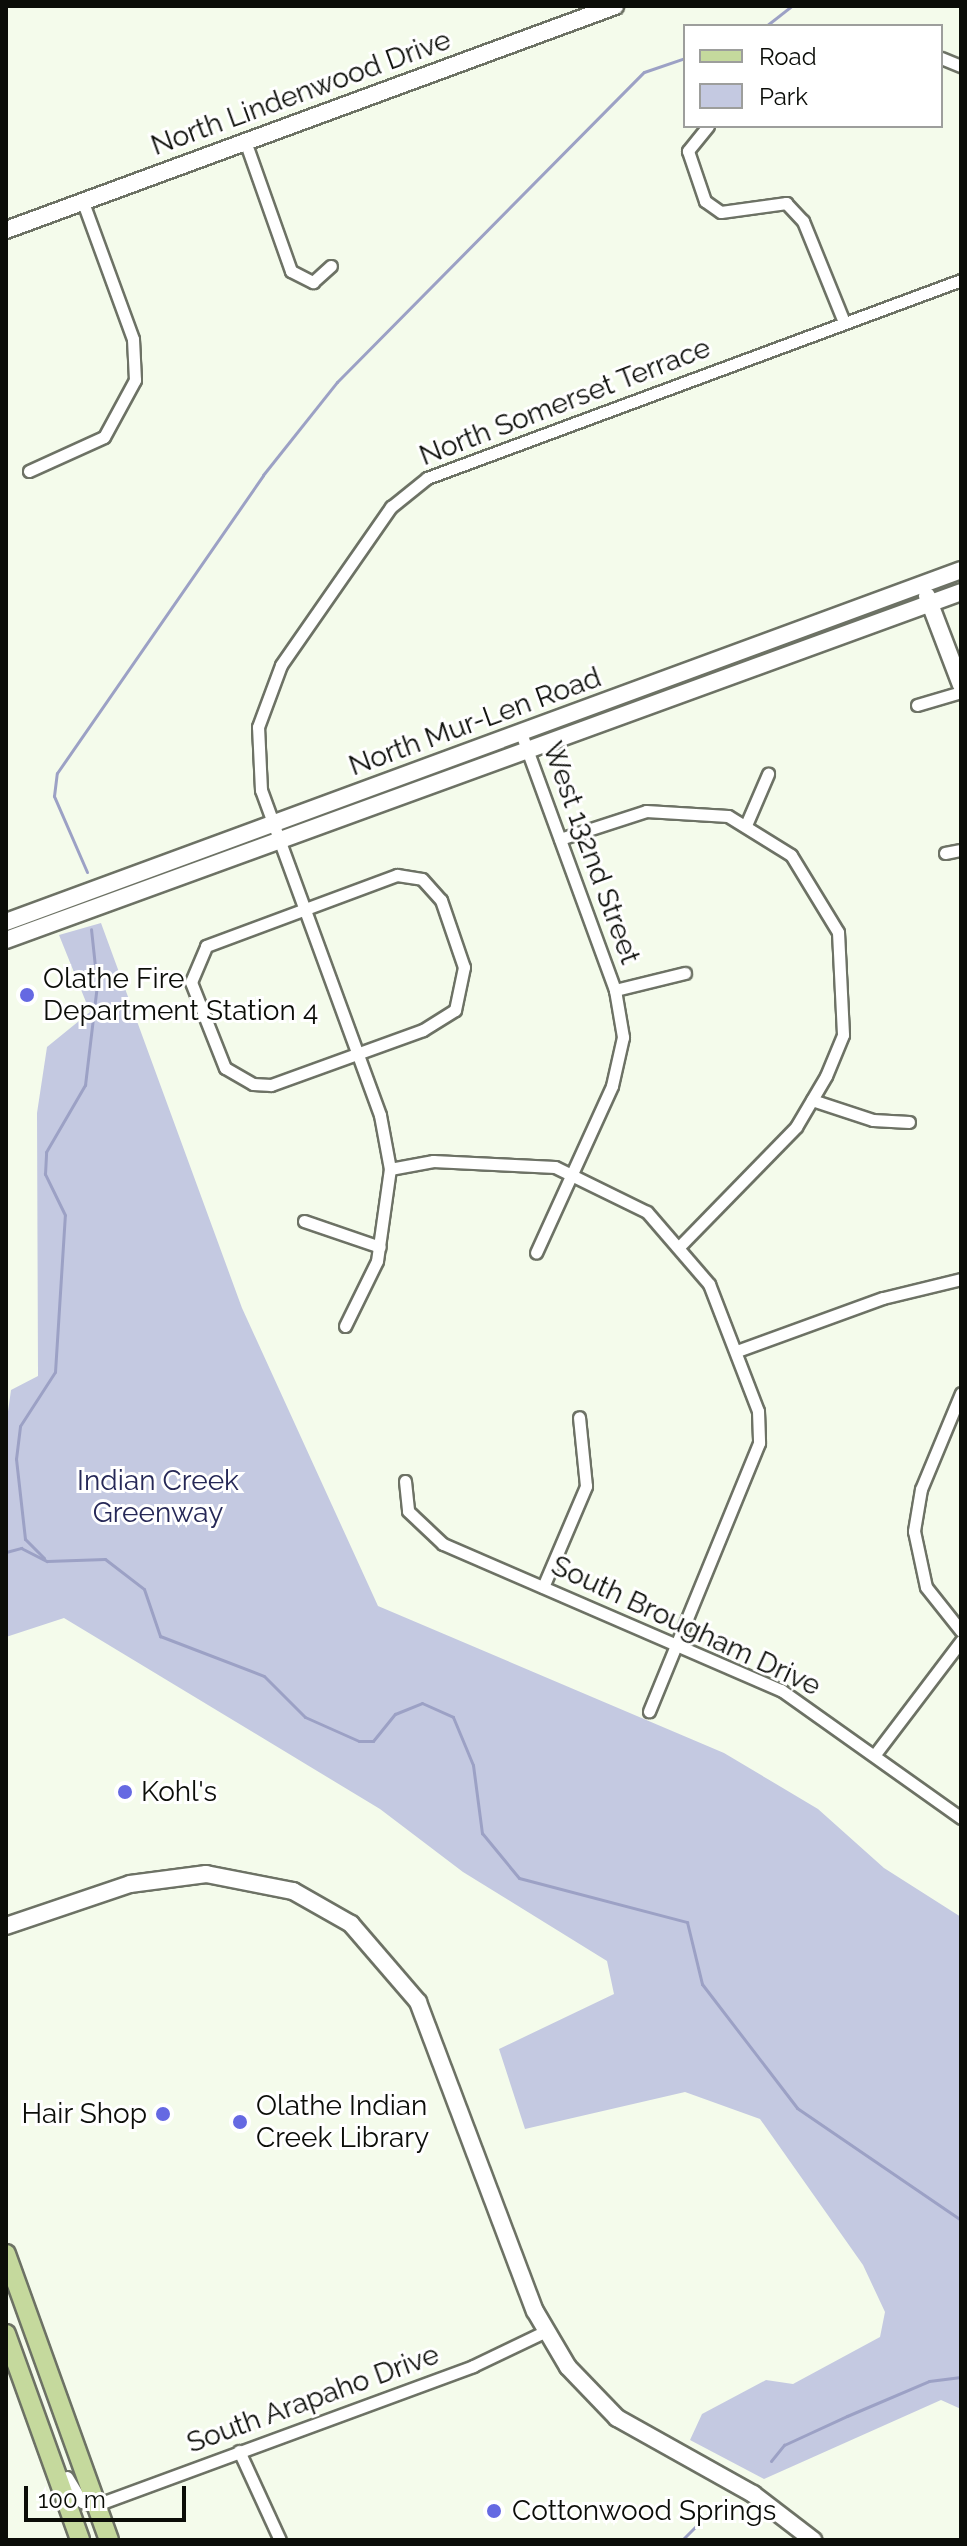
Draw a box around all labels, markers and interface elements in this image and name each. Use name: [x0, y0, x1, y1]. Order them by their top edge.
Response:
street label: North Lindenwood Drive: [147, 23, 455, 163]
legend: [683, 24, 943, 128]
text: Road: [759, 42, 817, 71]
text: Park: [759, 82, 808, 111]
street label: North Somerset Terrace: [414, 331, 716, 473]
street label: North Mur-Len Road: [344, 661, 606, 783]
street label: West 132nd Street: [535, 737, 647, 969]
place label: Olathe Fire Department Station 4: [43, 962, 318, 1028]
marker: Olathe Fire Department Station 4: [18, 986, 36, 1004]
park label: Indian Creek Greenway: [77, 1464, 239, 1530]
street label: South Brougham Drive: [546, 1549, 826, 1703]
place label: Kohl's: [141, 1775, 217, 1809]
marker: Kohl's: [116, 1783, 134, 1801]
place label: Olathe Indian Creek Library: [256, 2089, 429, 2155]
place label: Hair Shop: [21, 2097, 147, 2131]
marker: Hair Shop: [154, 2105, 172, 2123]
marker: Olathe Indian Creek Library: [231, 2113, 249, 2131]
street label: South Arapaho Drive: [182, 2338, 444, 2460]
scale bar: [28, 2470, 190, 2520]
text: 100 m: [38, 2485, 106, 2514]
place label: Cottonwood Springs: [512, 2494, 776, 2528]
marker: Cottonwood Springs: [483, 2500, 505, 2522]

